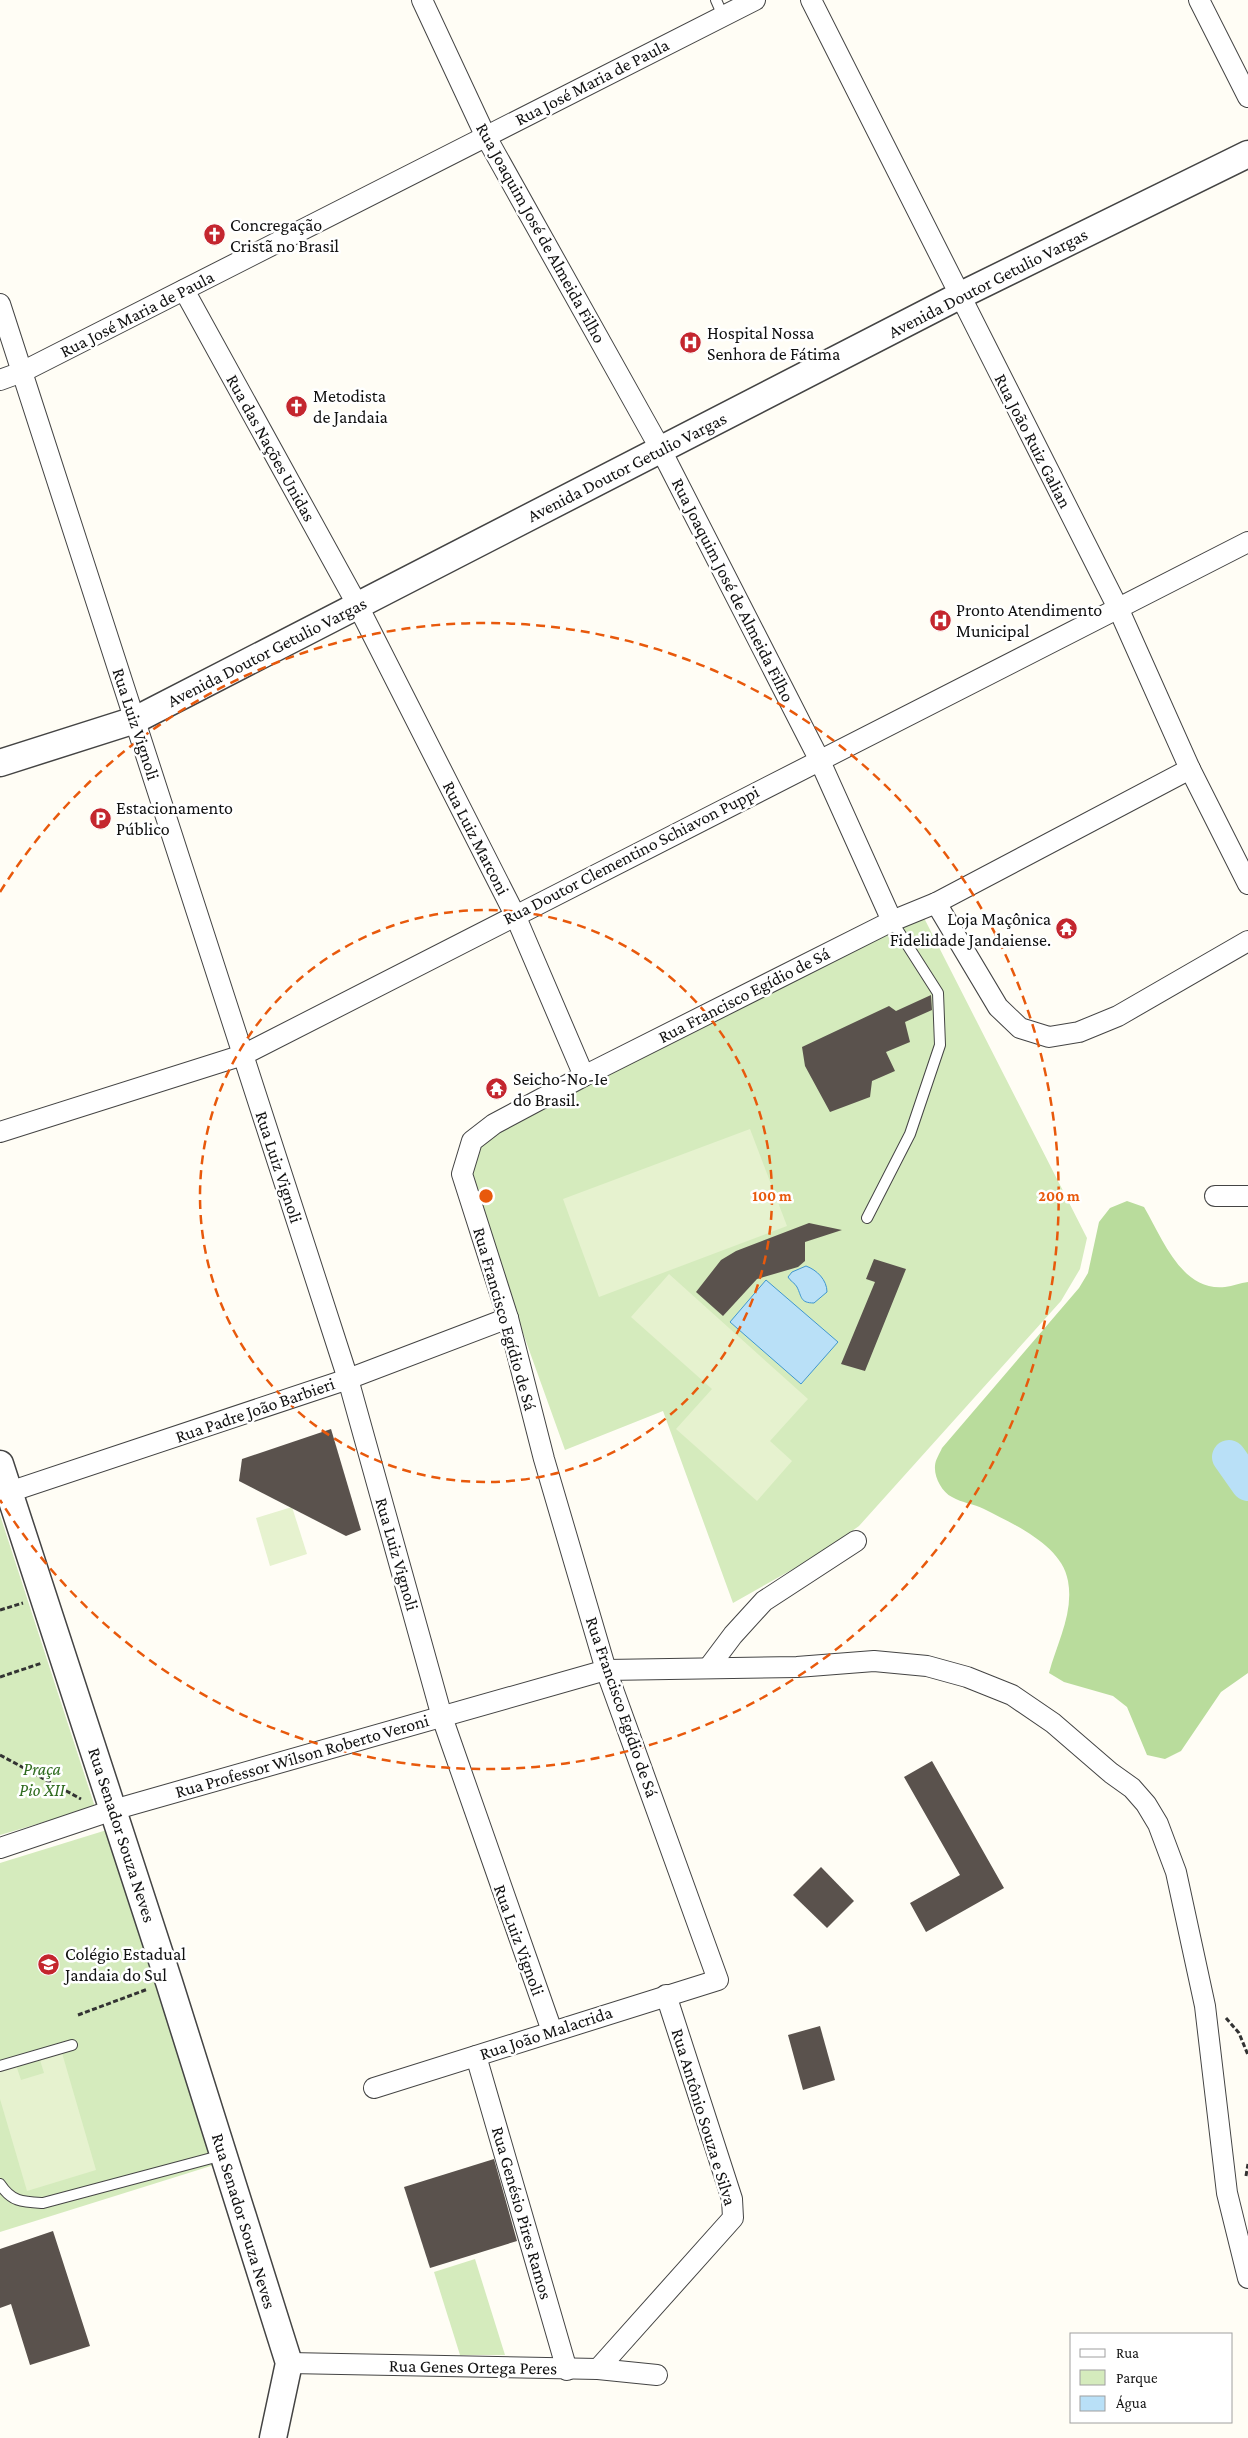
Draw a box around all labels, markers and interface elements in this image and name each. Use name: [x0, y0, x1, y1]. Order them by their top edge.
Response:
street label: Rua José Maria de Paula: [512, 34, 672, 130]
street label: Rua Joaquim José de Almeida Filho: [472, 120, 610, 346]
place label: Concregação Cristã no Brasil: [230, 215, 339, 256]
church icon: Concregação Cristã no Brasil: [202, 223, 226, 247]
street label: Avenida Doutor Getulio Vargas: [885, 224, 1091, 342]
street label: Rua José Maria de Paula: [57, 266, 217, 362]
place label: Hospital Nossa Senhora de Fátima: [707, 323, 840, 364]
hospital icon: Hospital Nossa Senhora de Fátima: [679, 331, 703, 355]
street label: Rua João Ruiz Galian: [990, 370, 1076, 512]
street label: Rua das Nações Unidas: [222, 371, 320, 525]
place label: Metodista de Jandaia: [313, 386, 388, 427]
church icon: Metodista de Jandaia: [285, 394, 309, 418]
street label: Avenida Doutor Getulio Vargas: [524, 408, 730, 526]
street label: Rua Joaquim José de Almeida Filho: [668, 475, 798, 705]
street label: Avenida Doutor Getulio Vargas: [164, 593, 370, 711]
place label: Pronto Atendimento Municipal: [956, 600, 1102, 641]
hospital icon: Pronto Atendimento Municipal: [928, 608, 952, 632]
street label: Rua Luiz Vignoli: [108, 665, 164, 783]
street label: Rua Luiz Marconi: [439, 778, 513, 899]
street label: Rua Doutor Clementino Schiavon Puppi: [500, 781, 763, 929]
place label: Estacionamento Público: [116, 798, 233, 839]
parking icon: Estacionamento Público: [88, 806, 112, 830]
place label: Loja Maçônica Fidelidade Jandaiense.: [890, 909, 1051, 950]
temple icon: Loja Maçônica Fidelidade Jandaiense.: [1055, 917, 1079, 941]
street label: Rua Francisco Egídio de Sá: [655, 943, 833, 1047]
place label: Seicho-No-Ie do Brasil.: [513, 1069, 608, 1110]
temple icon: Seicho-No-Ie do Brasil.: [485, 1077, 509, 1101]
street label: Rua Luiz Vignoli: [251, 1108, 307, 1226]
centre of rings: [477, 1187, 495, 1205]
text: 100 m: [752, 1188, 792, 1204]
text: 200 m: [1038, 1188, 1080, 1204]
street label: Rua Francisco Egídio de Sá: [469, 1225, 541, 1413]
street label: Rua Padre João Barbieri: [173, 1373, 338, 1447]
street label: Rua Luiz Vignoli: [371, 1495, 423, 1613]
street label: Rua Francisco Egídio de Sá: [582, 1614, 662, 1800]
street label: Rua Professor Wilson Roberto Veroni: [173, 1710, 431, 1802]
street label: Rua Senador Souza Neves: [84, 1745, 160, 1925]
park label: Praça Pio XII: [19, 1759, 66, 1800]
street label: Rua Luiz Vignoli: [490, 1882, 548, 1998]
place label: Colégio Estadual Jandaia do Sul: [63, 1944, 186, 1985]
school or university icon: Colégio Estadual Jandaia do Sul: [37, 1952, 61, 1976]
street label: Rua João Malacrida: [477, 2002, 615, 2064]
street label: Rua Antônio Souza e Silva: [668, 2026, 740, 2208]
street label: Rua Genésio Pires Ramos: [488, 2124, 556, 2302]
street label: Rua Senador Souza Neves: [208, 2131, 280, 2311]
legend: [1070, 2333, 1233, 2423]
text: Rua: [1116, 2345, 1139, 2361]
street label: Rua Genes Ortega Peres: [389, 2356, 557, 2378]
text: Parque: [1116, 2370, 1158, 2387]
text: Água: [1116, 2395, 1147, 2412]

